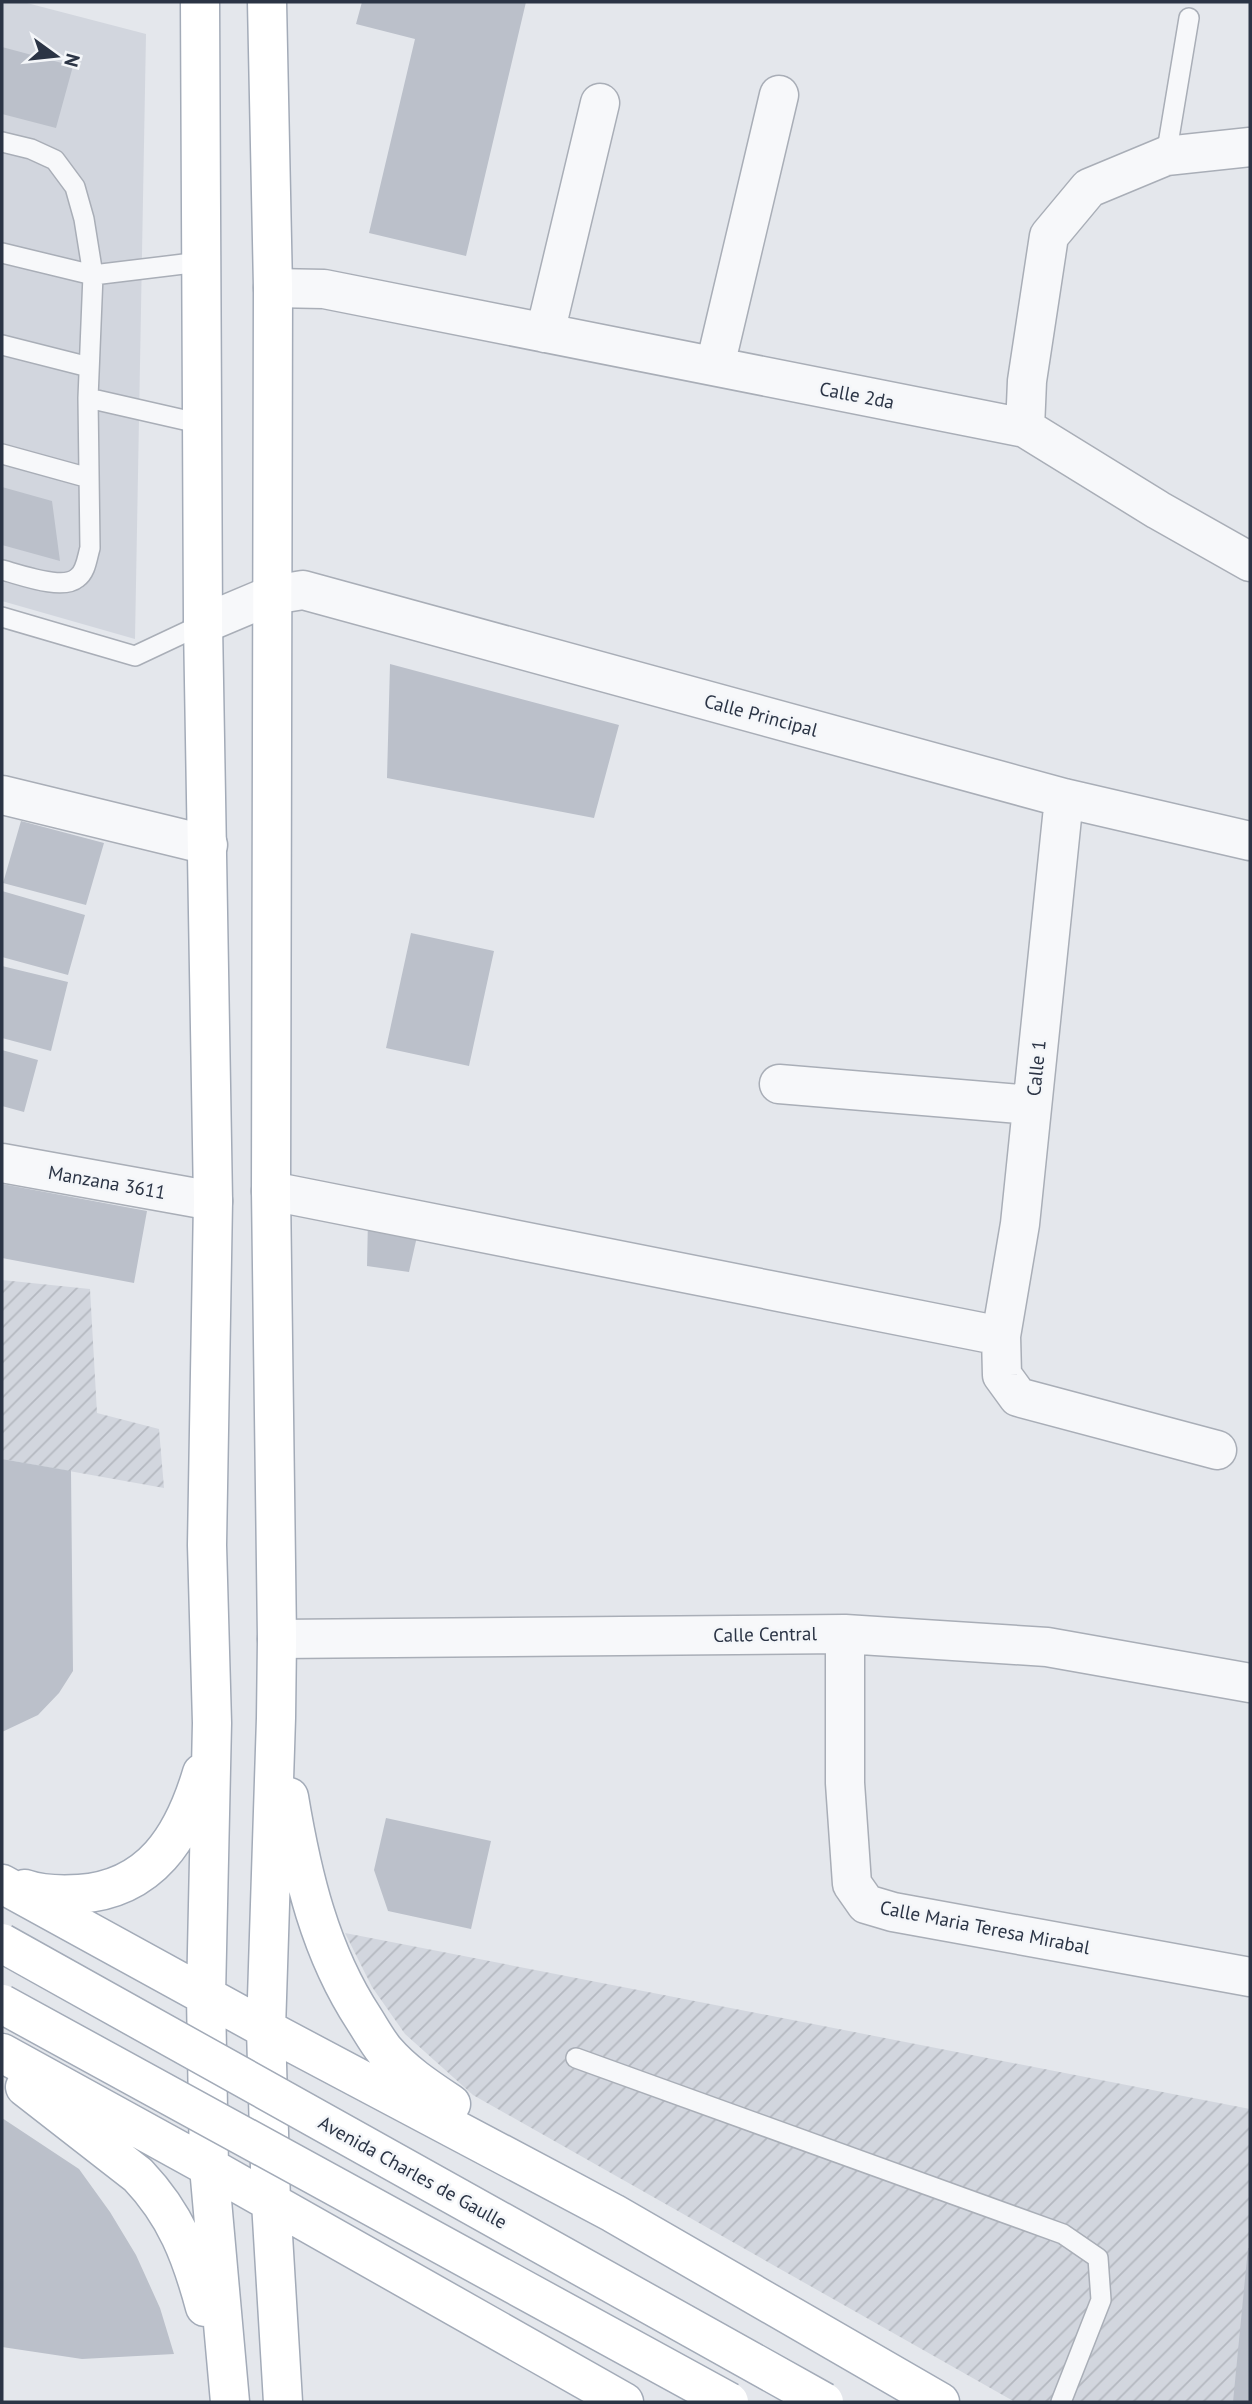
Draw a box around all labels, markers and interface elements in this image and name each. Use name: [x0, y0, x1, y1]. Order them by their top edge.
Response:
north arrow: [21, 21, 91, 91]
text: N: [59, 51, 86, 70]
street label: Calle 2da: [818, 376, 896, 414]
street label: Calle Principal: [702, 688, 821, 742]
street label: Calle 1: [1021, 1039, 1051, 1097]
street label: Manzana 3611: [46, 1160, 168, 1204]
street label: Calle Central: [713, 1621, 818, 1647]
street label: Calle Maria Teresa Mirabal: [878, 1895, 1092, 1959]
street label: Avenida Charles de Gaulle: [315, 2110, 511, 2234]

